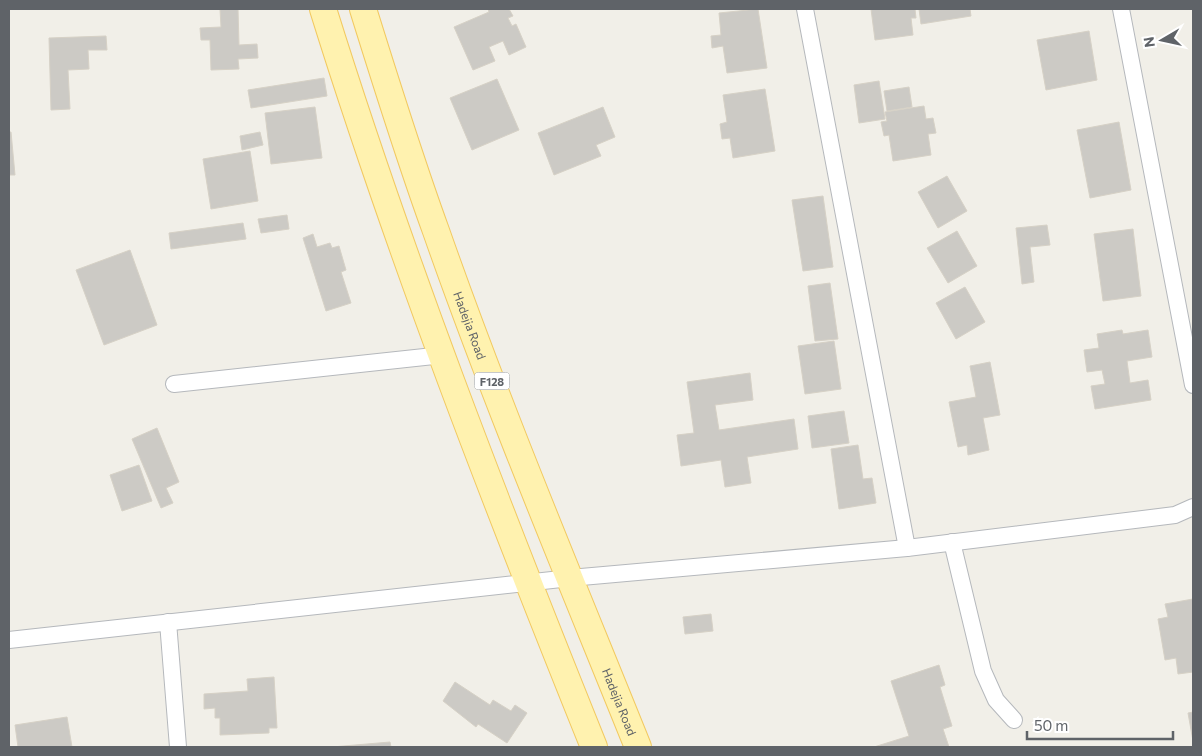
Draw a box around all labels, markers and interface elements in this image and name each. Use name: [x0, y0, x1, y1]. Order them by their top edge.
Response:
north arrow: [1137, 15, 1187, 65]
text: N: [1139, 36, 1158, 49]
street label: Hadejia Road: [451, 289, 489, 361]
road number: F128: [474, 372, 510, 390]
street label: Hadejia Road: [600, 666, 640, 737]
scale bar: [1027, 708, 1173, 740]
text: 50 m: [1034, 716, 1068, 734]

